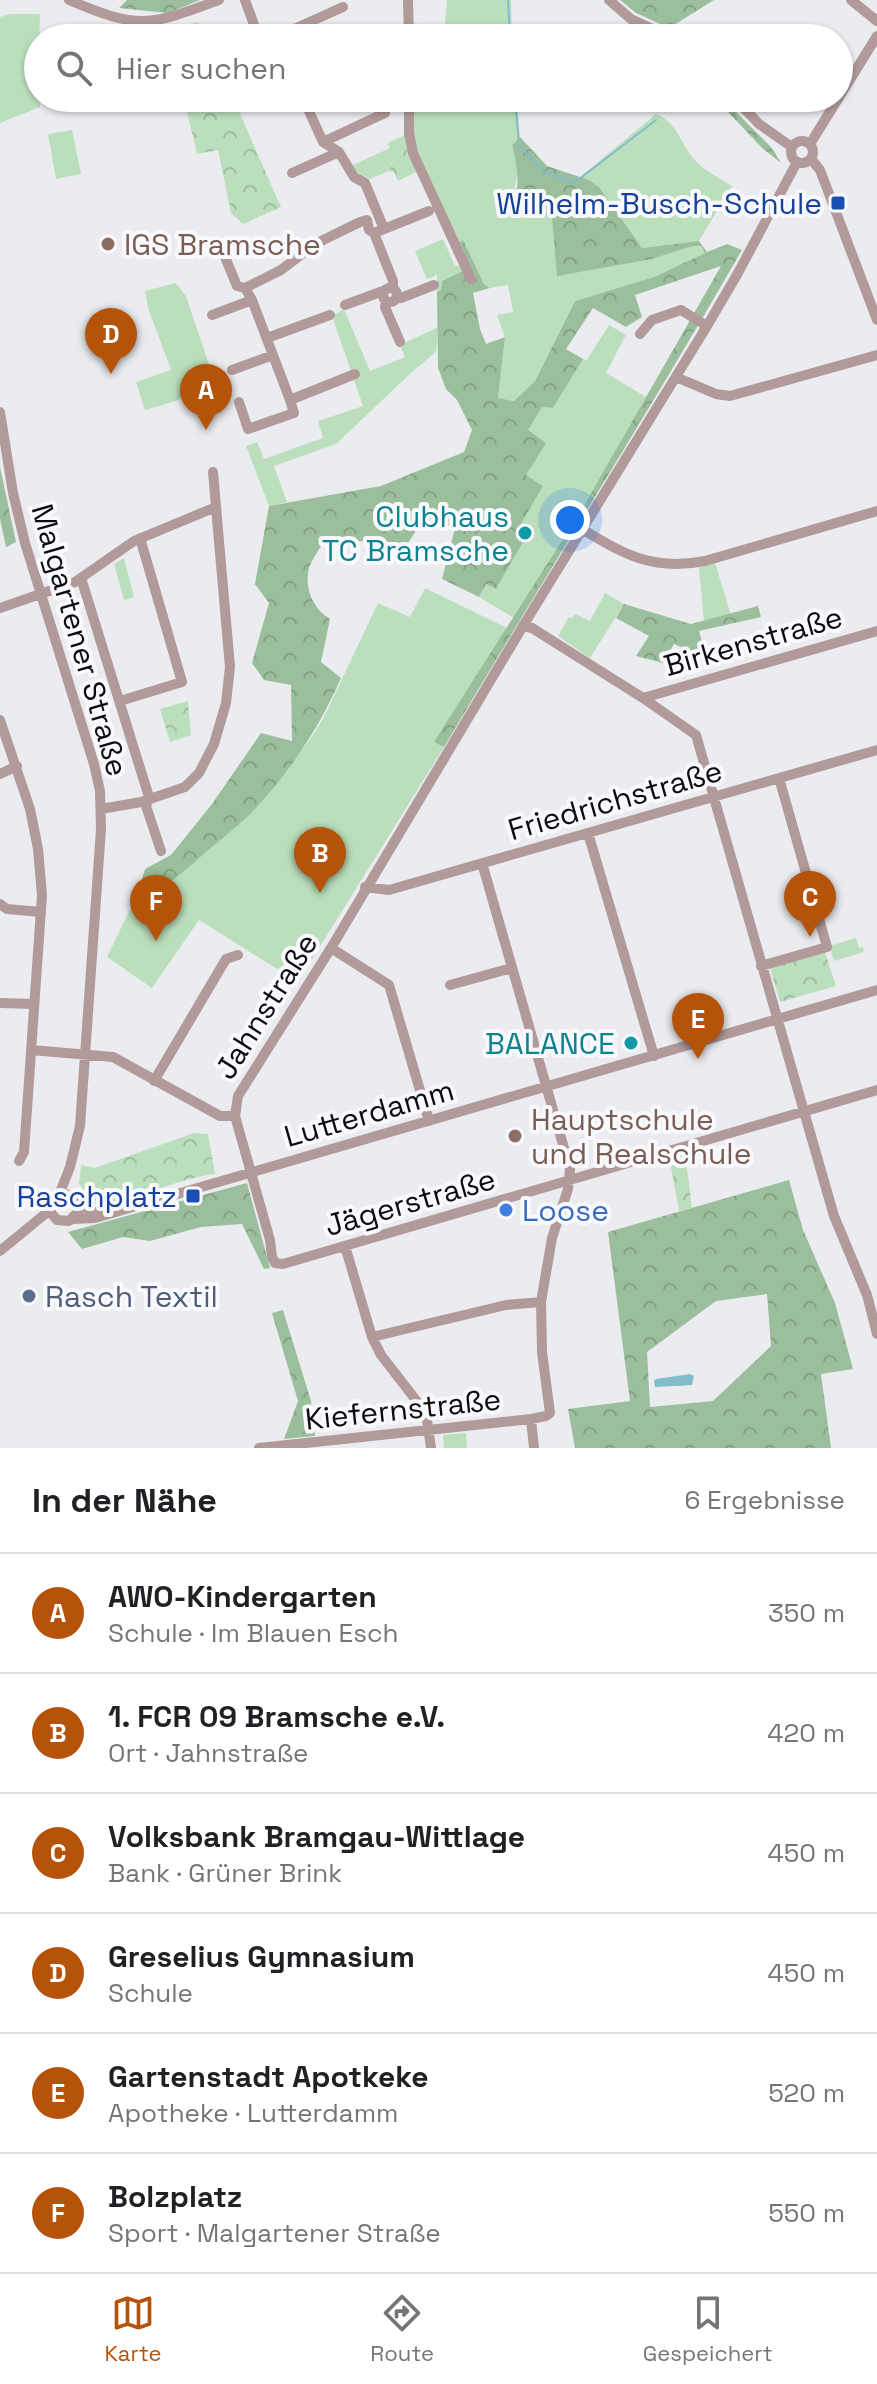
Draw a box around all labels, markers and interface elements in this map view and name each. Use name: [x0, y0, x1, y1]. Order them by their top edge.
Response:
search box: [24, 24, 853, 112]
icon: search: [52, 46, 96, 90]
text: Hier suchen: [116, 49, 286, 88]
place label: Wilhelm-Busch-Schule: [496, 184, 822, 223]
marker: Wilhelm-Busch-Schule: [829, 194, 847, 212]
place label: IGS Bramsche: [124, 225, 321, 264]
marker: IGS Bramsche: [99, 235, 117, 253]
pin: D: [85, 308, 137, 374]
pin: A: [180, 364, 232, 430]
place label: Clubhaus TC Bramsche: [322, 497, 509, 570]
street label: Malgartener Straße: [22, 499, 138, 781]
your location: [550, 500, 590, 540]
marker: Clubhaus TC Bramsche: [516, 524, 534, 542]
street label: Birkenstraße: [659, 597, 847, 685]
street label: Friedrichstraße: [503, 751, 727, 849]
pin: B: [294, 827, 346, 893]
pin: C: [784, 871, 836, 937]
pin: F: [130, 875, 182, 941]
street label: Jahnstraße: [206, 926, 326, 1086]
pin: E: [672, 993, 724, 1059]
place label: BALANCE: [485, 1024, 615, 1063]
marker: BALANCE: [622, 1034, 640, 1052]
street label: Lutterdamm: [280, 1070, 458, 1156]
place label: Hauptschule und Realschule: [531, 1100, 751, 1173]
marker: Hauptschule und Realschule: [506, 1127, 524, 1145]
street label: Jägerstraße: [320, 1159, 500, 1245]
place label: Raschplatz: [16, 1177, 177, 1216]
marker: Raschplatz: [184, 1187, 202, 1205]
place label: Loose: [522, 1191, 609, 1230]
marker: Loose: [497, 1201, 515, 1219]
place label: Rasch Textil: [45, 1277, 218, 1316]
marker: Rasch Textil: [20, 1287, 38, 1305]
street label: Kiefernstraße: [303, 1379, 503, 1439]
text: In der Nähe: [32, 1479, 217, 1522]
text: 6 Ergebnisse: [685, 1483, 845, 1517]
text: AWO-Kindergarten: [108, 1577, 377, 1616]
text: A: [50, 1596, 66, 1630]
text: 350 m: [768, 1596, 845, 1630]
text: Schule · Im Blauen Esch: [108, 1616, 398, 1650]
text: 1. FCR 09 Bramsche e.V.: [108, 1697, 445, 1736]
text: B: [49, 1716, 67, 1750]
text: 420 m: [767, 1716, 845, 1750]
text: Ort · Jahnstraße: [108, 1736, 308, 1770]
text: Volksbank Bramgau-Wittlage: [108, 1817, 525, 1856]
text: C: [50, 1836, 66, 1870]
text: 450 m: [767, 1836, 845, 1870]
text: Bank · Grüner Brink: [108, 1856, 342, 1890]
text: Greselius Gymnasium: [108, 1937, 415, 1976]
text: D: [49, 1956, 67, 1990]
text: 450 m: [767, 1956, 845, 1990]
text: Schule: [108, 1976, 193, 2010]
text: Gartenstadt Apotkeke: [108, 2057, 429, 2096]
text: E: [51, 2076, 65, 2110]
text: 520 m: [768, 2076, 845, 2110]
text: Apotheke · Lutterdamm: [108, 2096, 398, 2130]
text: Bolzplatz: [108, 2177, 242, 2216]
text: F: [51, 2196, 65, 2230]
text: 550 m: [768, 2196, 845, 2230]
text: Sport · Malgartener Straße: [108, 2216, 441, 2250]
tab: Karte: [104, 2291, 162, 2367]
tab: Route: [370, 2291, 434, 2367]
tab: Gespeichert: [643, 2291, 773, 2367]

